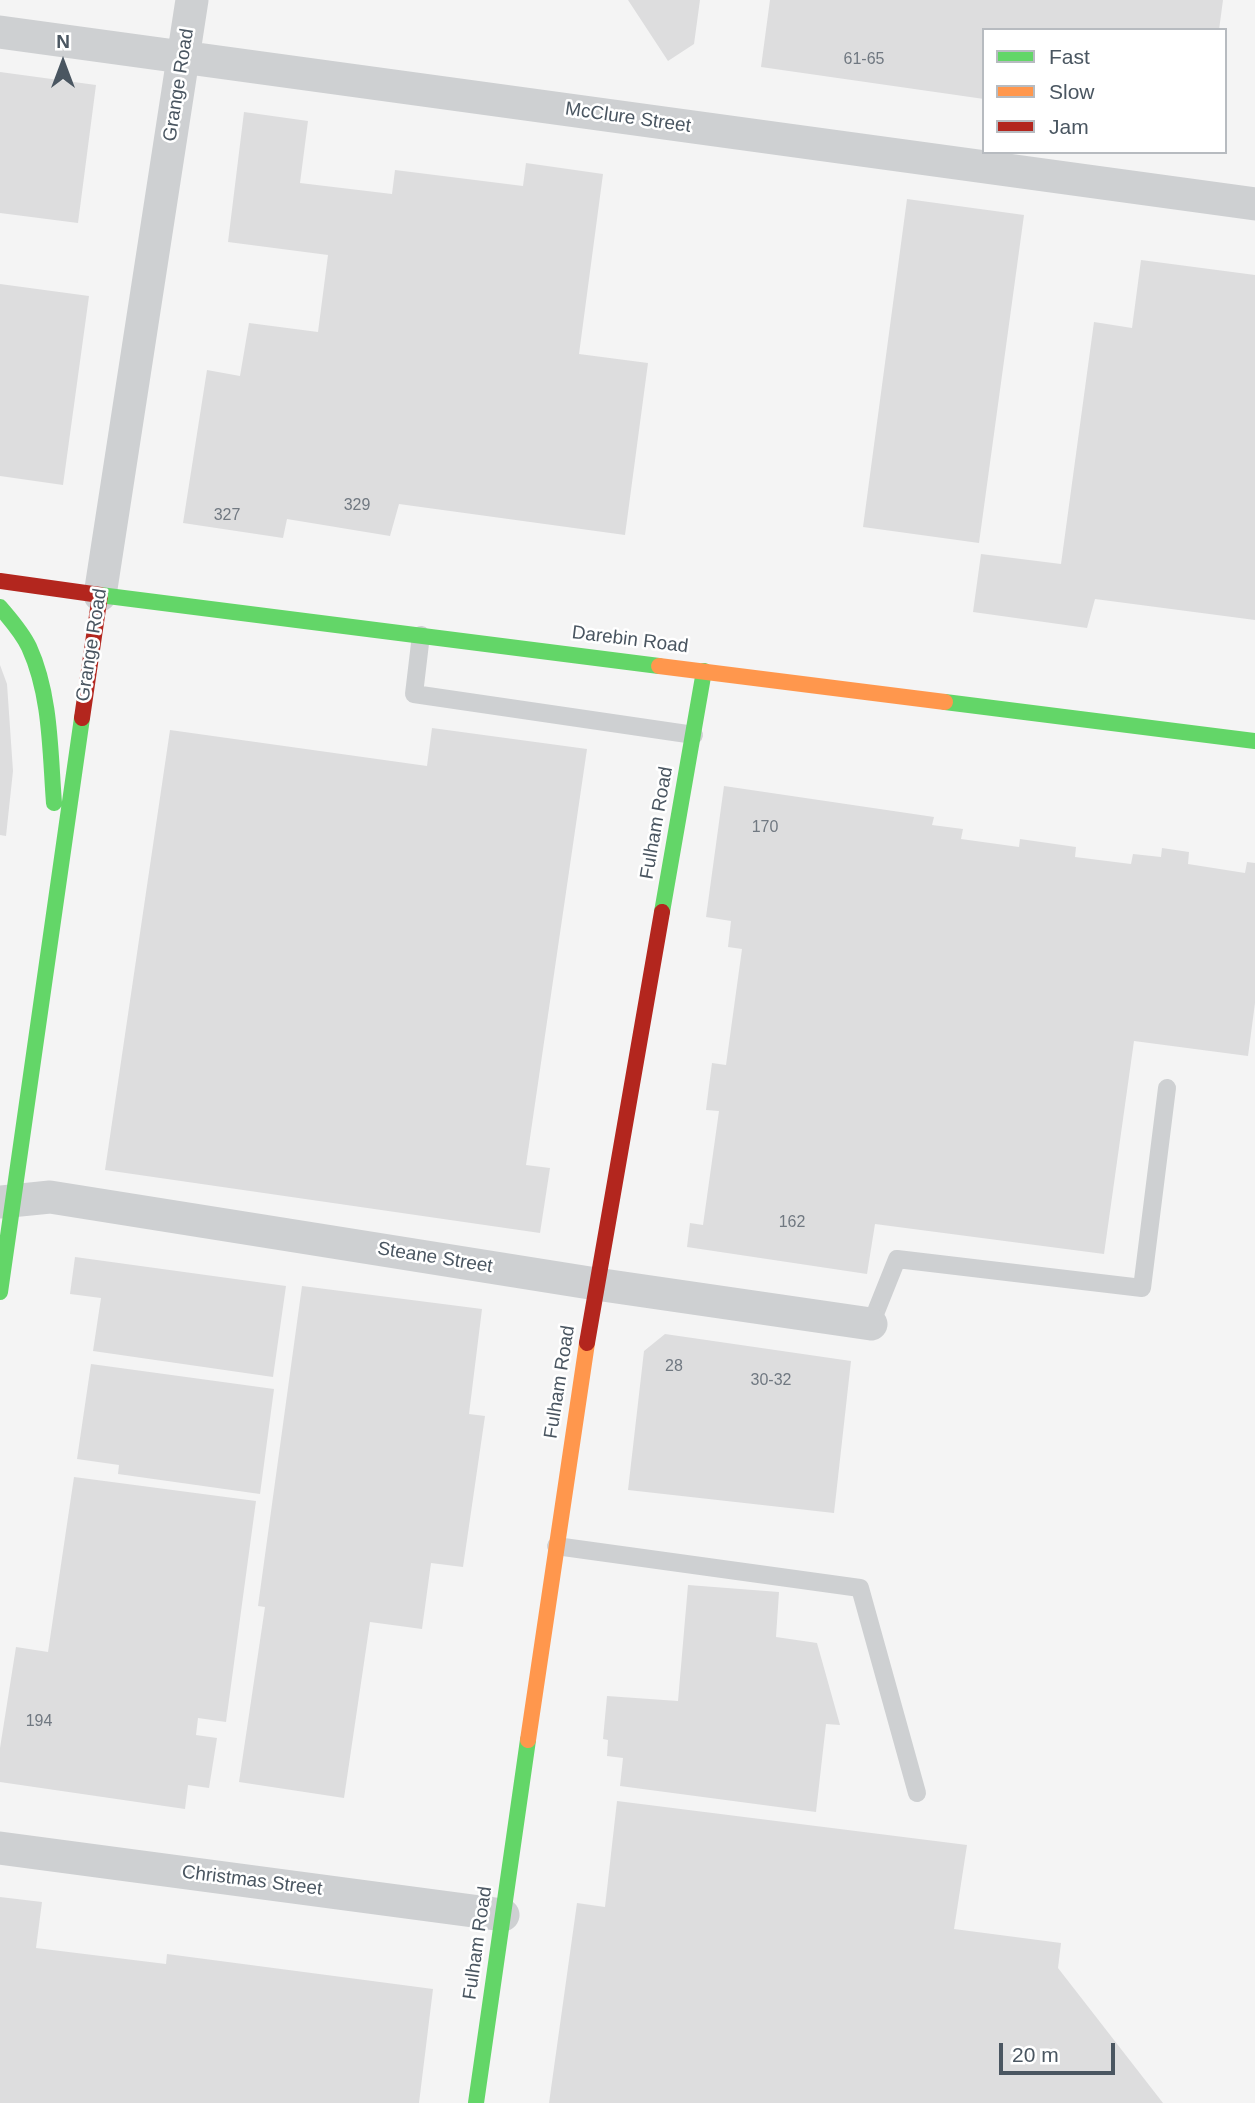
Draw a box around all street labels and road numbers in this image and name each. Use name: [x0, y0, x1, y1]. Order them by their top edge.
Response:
street label: Grange Road: [159, 27, 199, 143]
street label: McClure Street: [564, 98, 692, 138]
street label: Grange Road: [72, 587, 112, 703]
street label: Darebin Road: [570, 622, 690, 658]
street label: Fulham Road: [636, 765, 678, 881]
street label: Steane Street: [376, 1238, 494, 1278]
street label: Fulham Road: [540, 1324, 580, 1440]
street label: Christmas Street: [180, 1861, 324, 1901]
street label: Fulham Road: [459, 1885, 497, 2001]

